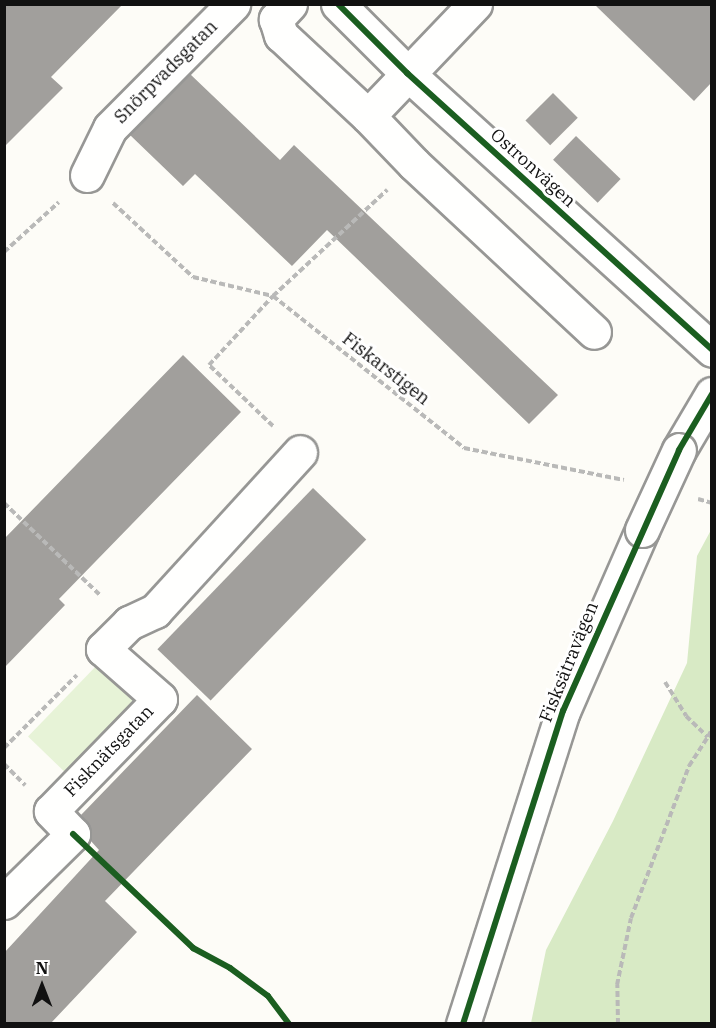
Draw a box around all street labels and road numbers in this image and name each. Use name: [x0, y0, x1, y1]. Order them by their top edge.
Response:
street label: Snörpvadsgatan: [110, 16, 222, 128]
street label: Ostronvägen: [486, 124, 580, 212]
street label: Fiskarstigen: [338, 328, 434, 410]
street label: Fisksätravägen: [535, 599, 603, 725]
street label: Fisknätsgatan: [60, 701, 158, 801]

